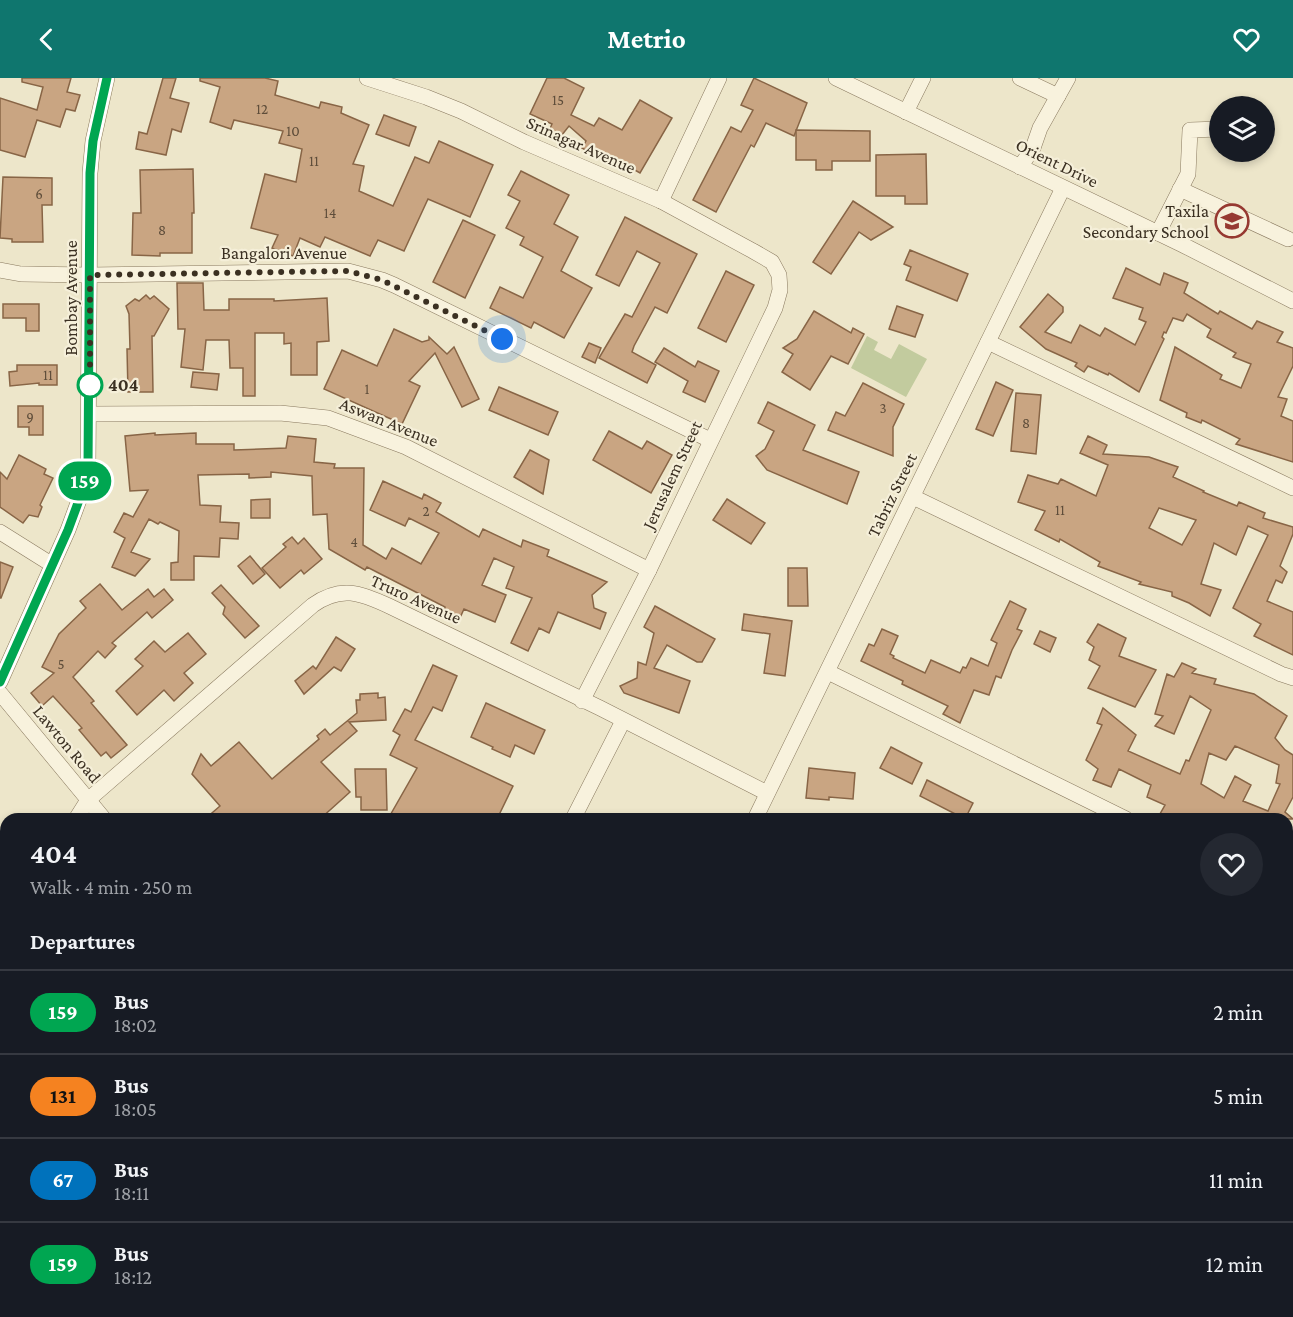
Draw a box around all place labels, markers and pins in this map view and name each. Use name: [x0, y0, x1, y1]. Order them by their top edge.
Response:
place label: Taxila Secondary School: [1083, 201, 1209, 242]
school or university icon: Taxila Secondary School: [1214, 203, 1250, 239]
marker: 404: [77, 372, 103, 398]
place label: 404: [108, 375, 139, 395]

